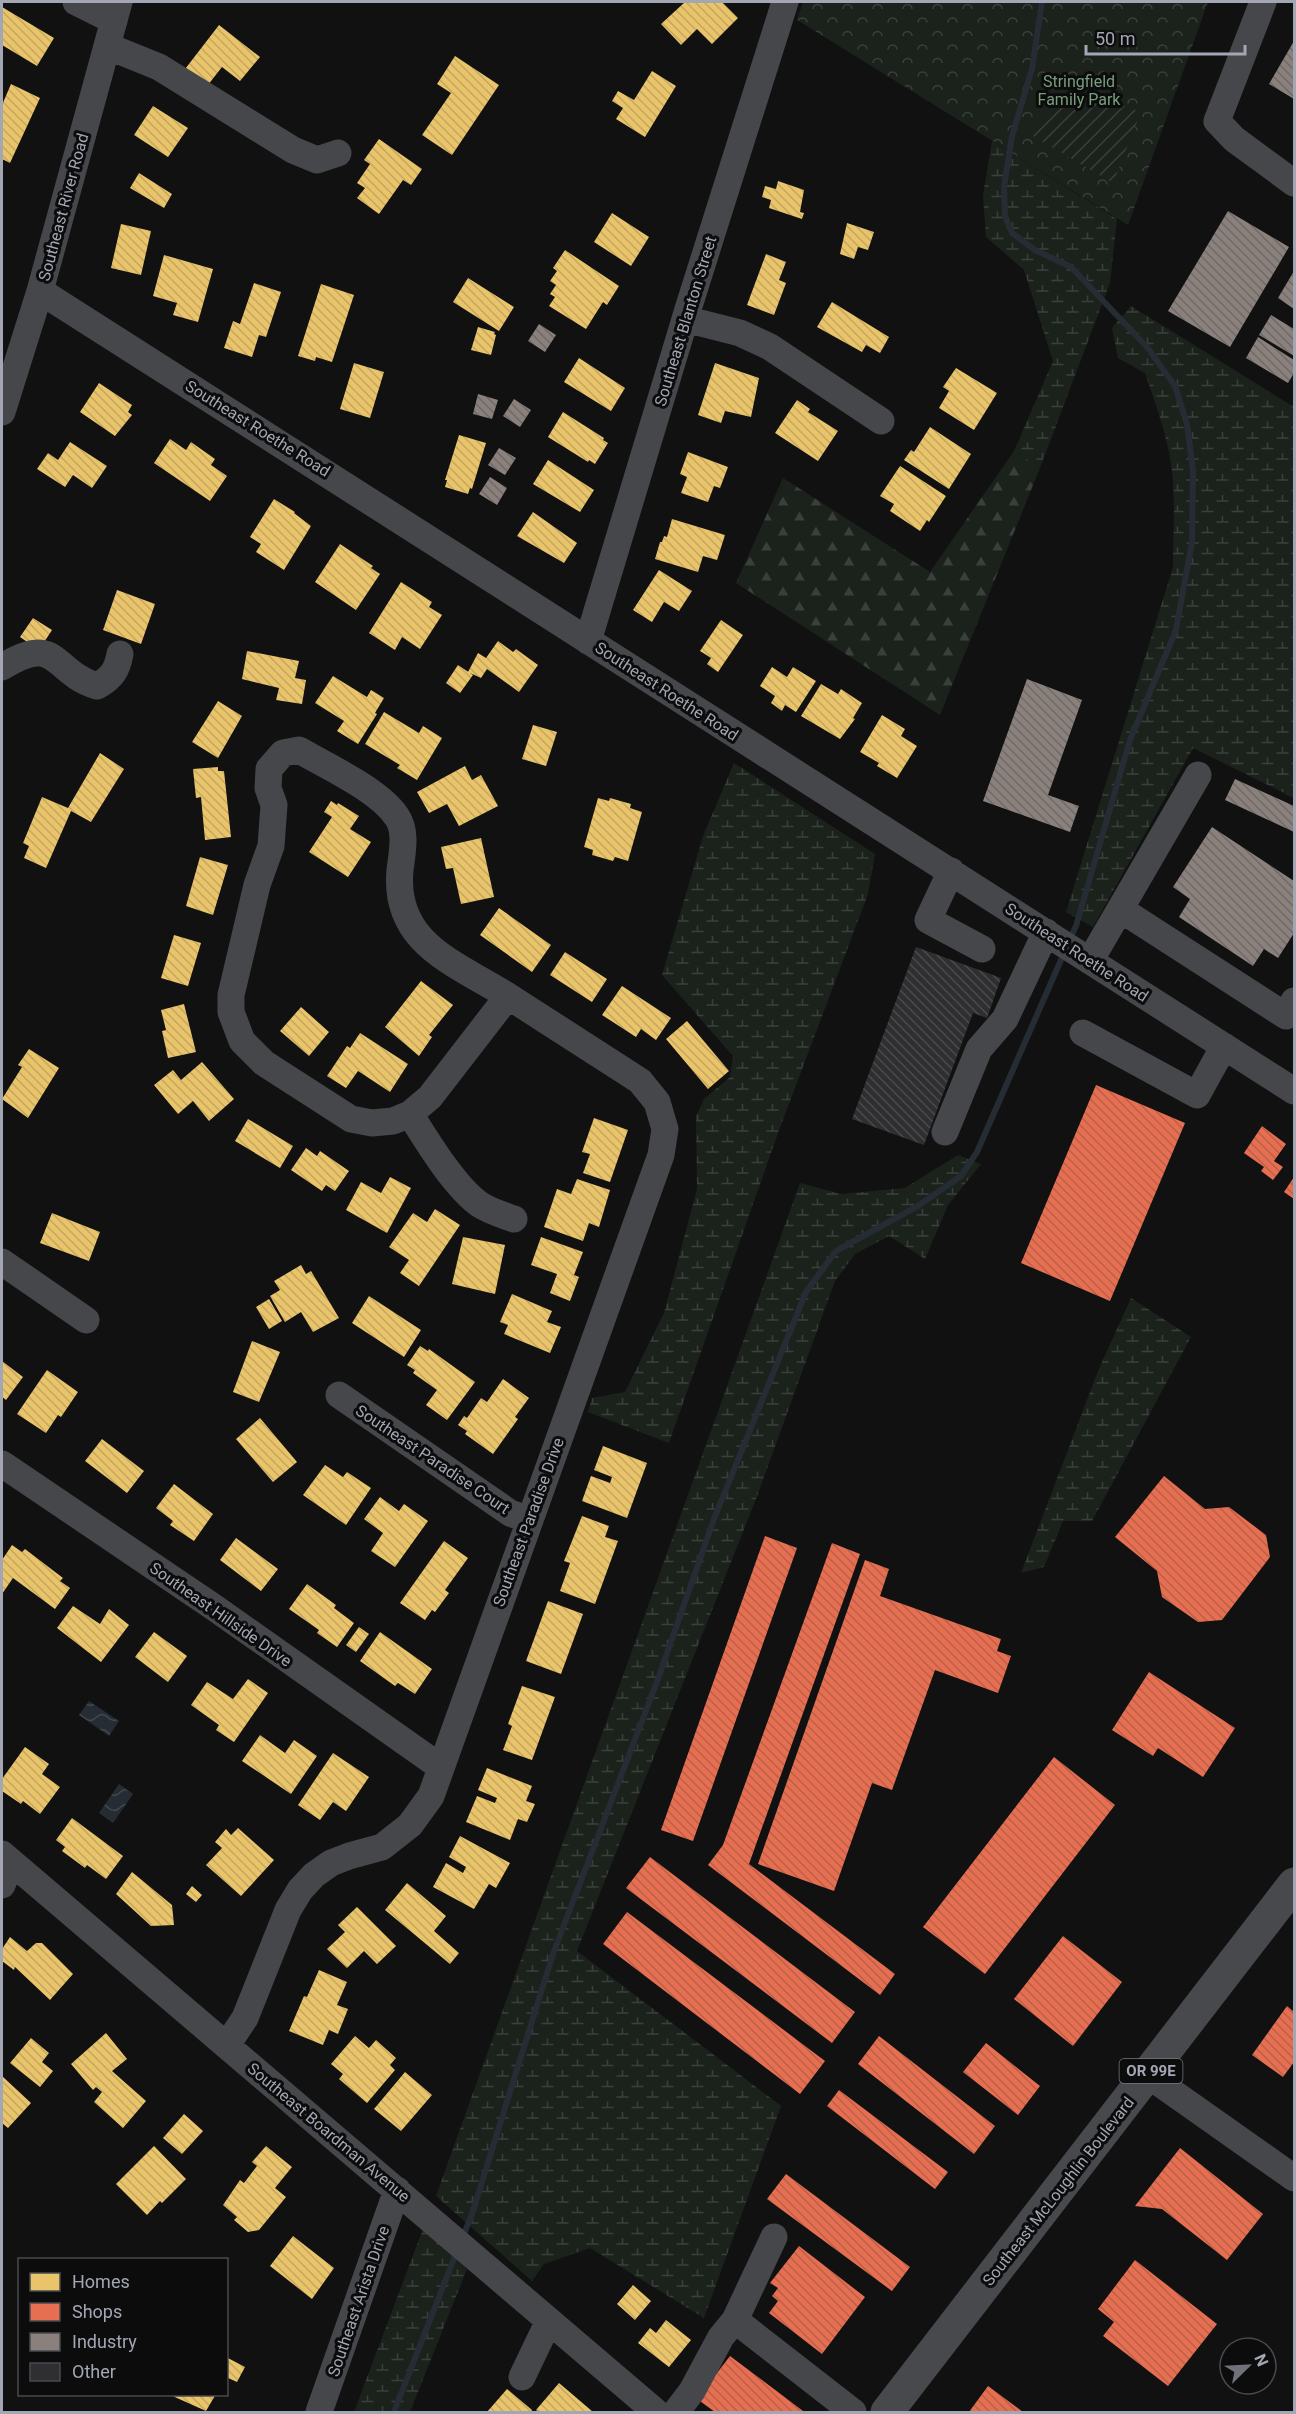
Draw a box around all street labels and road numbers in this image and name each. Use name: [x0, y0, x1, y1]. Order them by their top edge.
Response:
street label: Southeast River Road: [35, 131, 92, 283]
street label: Southeast Blanton Street: [651, 234, 720, 408]
street label: Southeast Roethe Road: [182, 376, 334, 481]
street label: Southeast Roethe Road: [592, 638, 742, 745]
street label: Southeast Roethe Road: [1002, 899, 1152, 1006]
street label: Southeast Paradise Court: [352, 1401, 513, 1518]
street label: Southeast Paradise Drive: [489, 1435, 568, 1609]
street label: Southeast Hillside Drive: [146, 1558, 295, 1671]
street label: Southeast Boardman Avenue: [244, 2059, 414, 2206]
road number: OR 99E: [1120, 2059, 1182, 2083]
street label: Southeast McLoughlin Boulevard: [979, 2093, 1138, 2289]
street label: Southeast Arista Drive: [324, 2223, 393, 2379]

